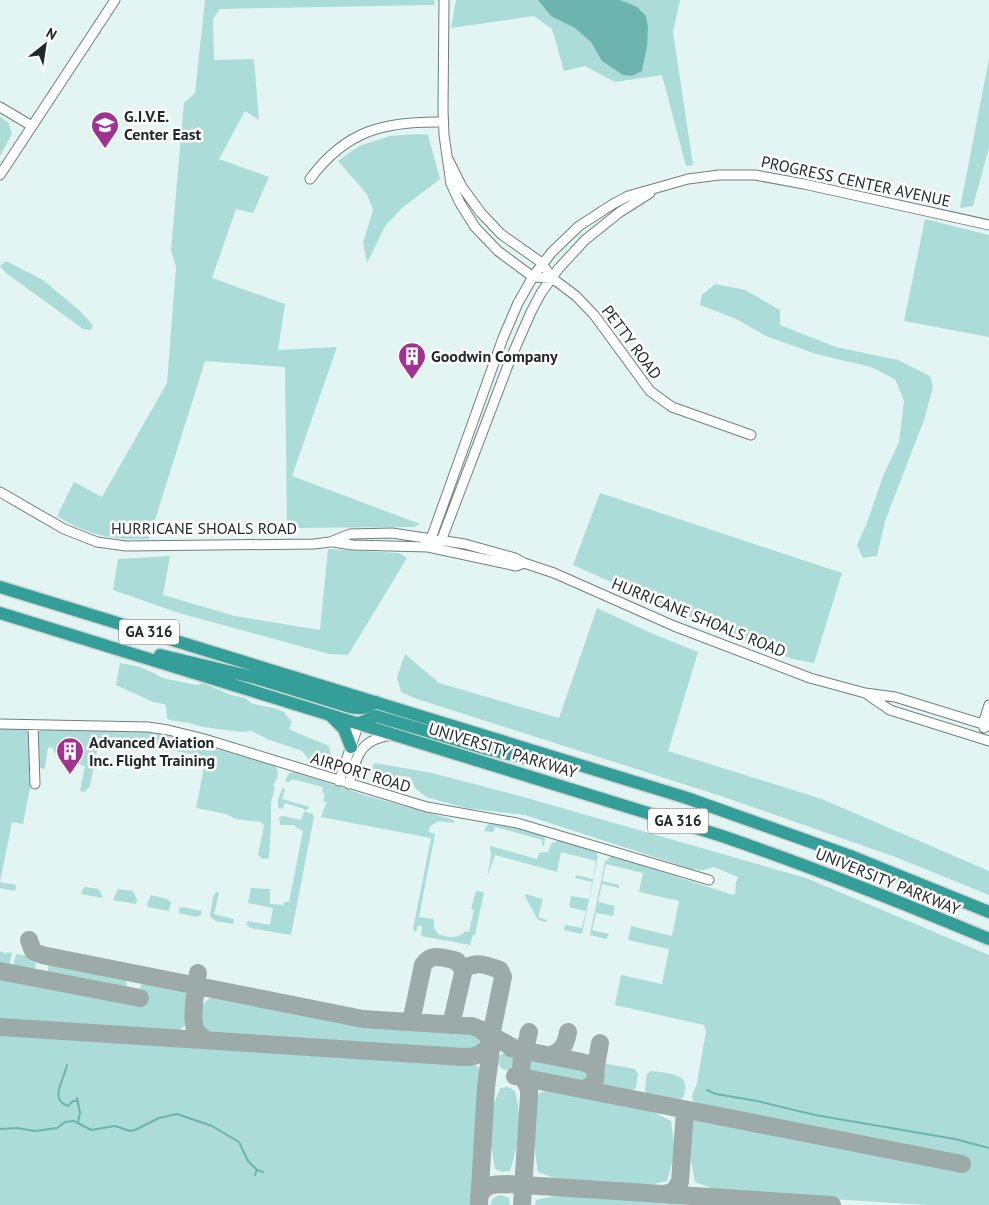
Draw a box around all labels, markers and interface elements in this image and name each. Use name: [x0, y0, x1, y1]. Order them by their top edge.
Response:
north arrow: [20, 20, 70, 70]
text: N: [43, 24, 60, 44]
place label: G.I.V.E. Center East: [124, 106, 202, 144]
school or university icon: G.I.V.E. Center East: [90, 110, 120, 149]
street label: PROGRESS CENTER AVENUE: [759, 151, 953, 211]
street label: PETTY ROAD: [598, 301, 666, 383]
building icon: Goodwin Company: [397, 341, 427, 380]
place label: Goodwin Company: [431, 346, 558, 366]
street label: HURRICANE SHOALS ROAD: [111, 518, 297, 538]
street label: HURRICANE SHOALS ROAD: [609, 573, 789, 661]
road number: GA 316: [119, 620, 179, 644]
street label: UNIVERSITY PARKWAY: [426, 718, 580, 782]
place label: Advanced Aviation Inc. Flight Training: [89, 732, 215, 770]
building icon: Advanced Aviation Inc. Flight Training: [55, 736, 85, 775]
street label: AIRPORT ROAD: [309, 747, 413, 797]
road number: GA 316: [648, 808, 708, 834]
street label: UNIVERSITY PARKWAY: [813, 843, 963, 919]

